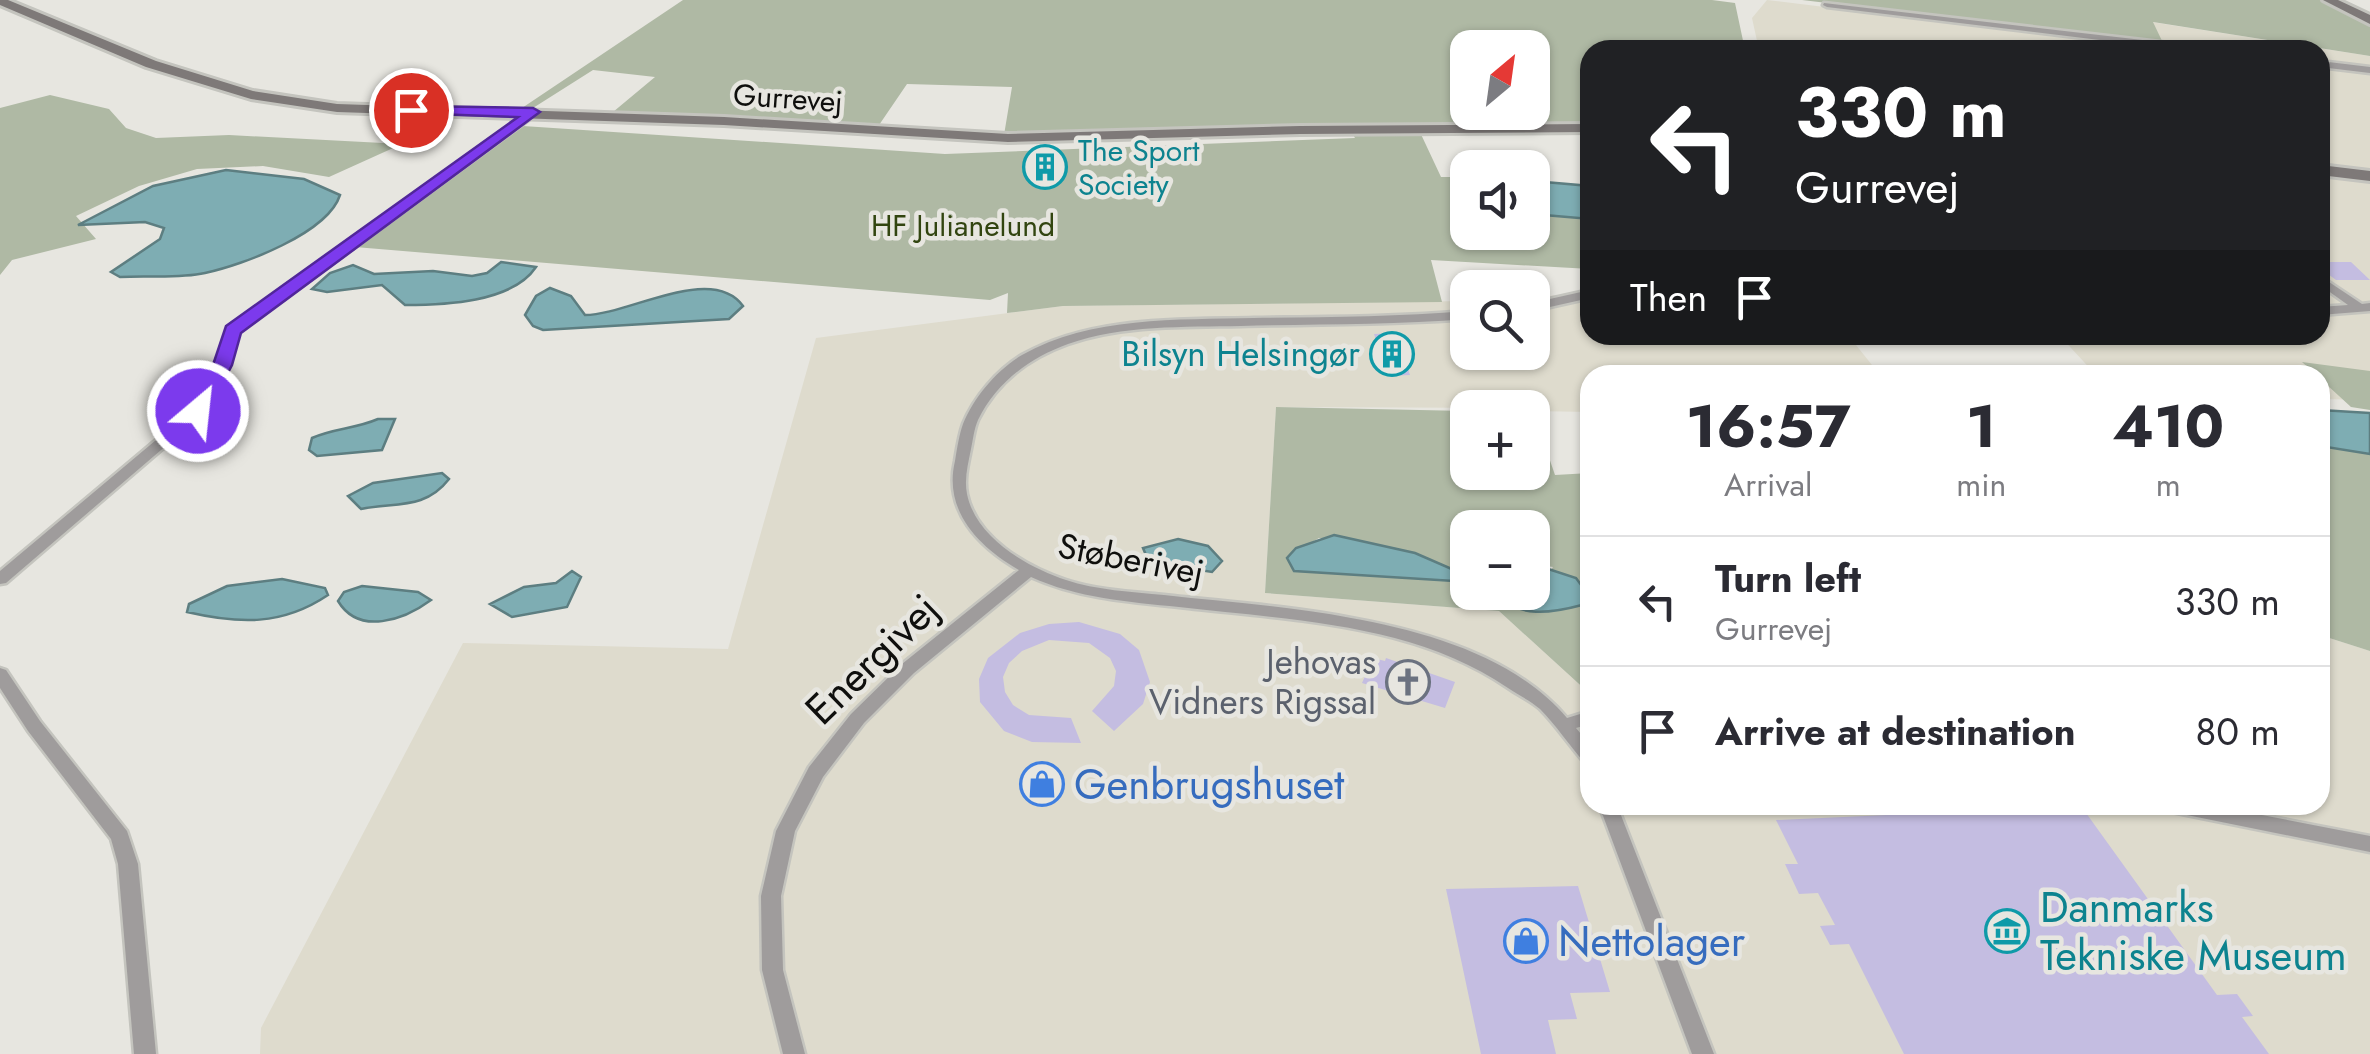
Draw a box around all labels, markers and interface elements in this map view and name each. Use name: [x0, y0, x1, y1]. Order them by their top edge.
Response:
north arrow: [1450, 30, 1550, 130]
map controls: [1450, 30, 1550, 610]
text: 330 m: [1795, 62, 2007, 163]
pin: [369, 68, 454, 153]
street label: Gurrevej: [732, 73, 844, 123]
icon: left: [1630, 80, 1760, 210]
icon: arrive: [384, 83, 439, 138]
place label: The Sport Society: [1078, 129, 1200, 206]
building icon: The Sport Society: [1022, 144, 1068, 190]
button: sound: [1450, 150, 1550, 250]
text: Gurrevej: [1795, 155, 1960, 220]
park label: HF Julianelund: [871, 204, 1055, 247]
button: search: [1450, 270, 1550, 370]
text: Then: [1630, 270, 1707, 325]
icon: arrive: [1727, 270, 1782, 325]
place label: Bilsyn Helsingør: [1121, 329, 1360, 379]
building icon: Bilsyn Helsingør: [1369, 331, 1415, 377]
position arrow: [146, 359, 250, 463]
text: 16:57: [1686, 383, 1851, 470]
text: 1: [1966, 383, 1997, 470]
text: 410: [2112, 383, 2224, 470]
button: +: [1450, 390, 1550, 490]
text: Arrival: [1724, 462, 1812, 508]
text: min: [1956, 462, 2006, 508]
text: m: [2156, 462, 2181, 508]
button: −: [1450, 510, 1550, 610]
street label: Støberivej: [1054, 520, 1208, 598]
text: Turn left: [1715, 551, 1861, 606]
icon: left: [1630, 574, 1685, 629]
text: 330 m: [2175, 574, 2280, 629]
street label: Energivej: [791, 580, 953, 738]
text: Gurrevej: [1715, 606, 1832, 652]
place label: Jehovas Vidners Rigssal: [1149, 637, 1376, 727]
church icon: Jehovas Vidners Rigssal: [1385, 659, 1431, 705]
icon: arrive: [1630, 704, 1685, 759]
text: Arrive at destination: [1715, 704, 2076, 759]
text: 80 m: [2195, 704, 2280, 759]
place label: Genbrugshuset: [1074, 754, 1344, 815]
shop icon: Genbrugshuset: [1019, 761, 1065, 807]
place label: Danmarks Tekniske Museum: [2040, 877, 2347, 986]
museum icon: Danmarks Tekniske Museum: [1984, 908, 2030, 954]
place label: Nettolager: [1558, 911, 1746, 972]
shop icon: Nettolager: [1503, 918, 1549, 964]

